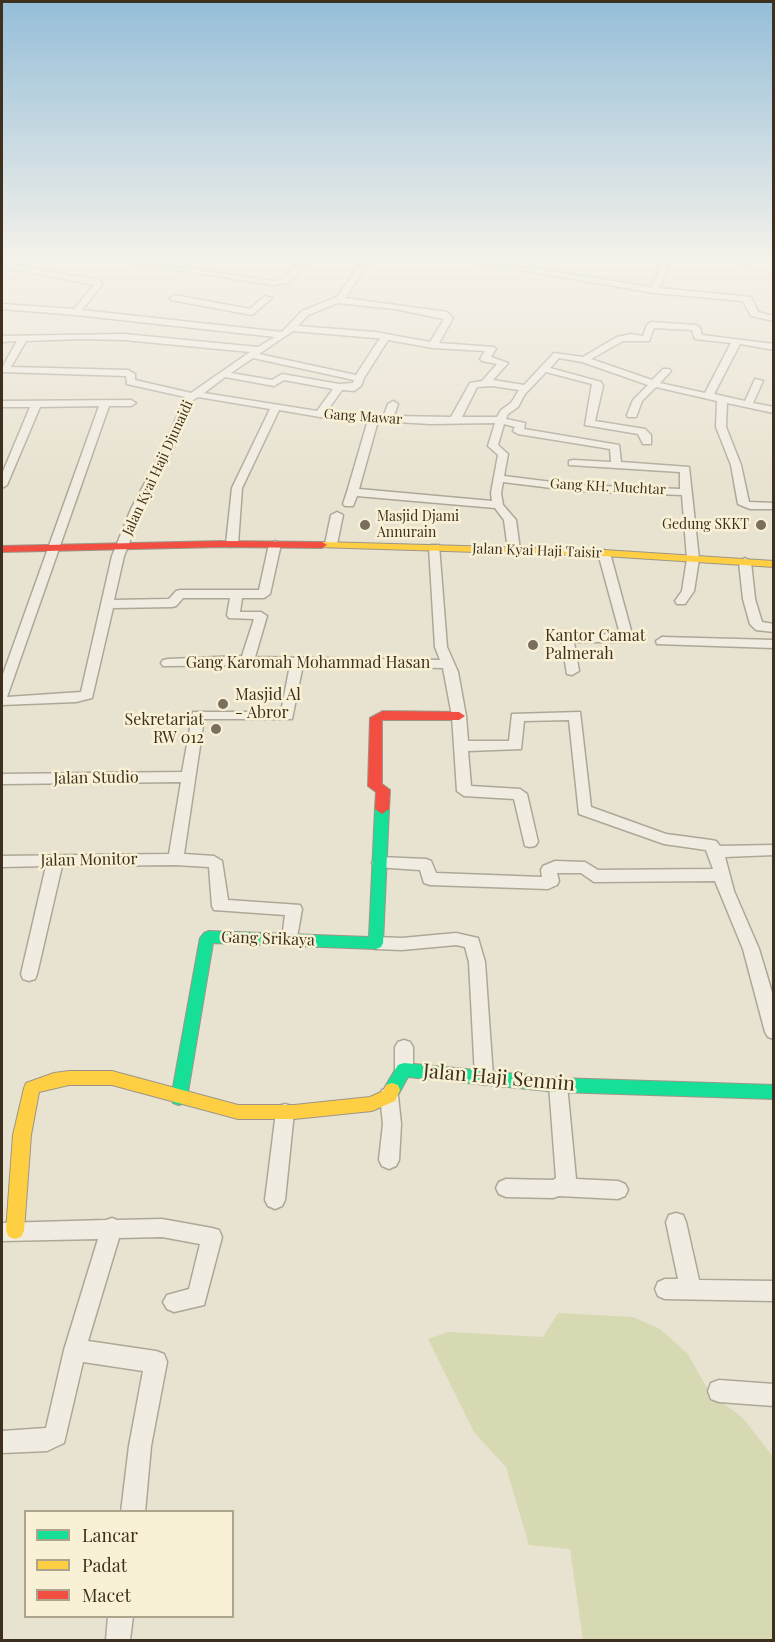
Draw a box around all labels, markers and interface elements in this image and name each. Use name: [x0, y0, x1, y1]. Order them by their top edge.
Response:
street label: Jalan Kyai Haji Djunaidi: [119, 398, 197, 538]
street label: Gang Mawar: [323, 406, 403, 428]
street label: Gang KH. Muchtar: [550, 476, 666, 498]
place label: Masjid Djami Annurain: [377, 509, 459, 542]
place label: Gedung SKKT: [662, 517, 749, 533]
marker: Masjid Djami Annurain: [358, 518, 372, 532]
marker: Gedung SKKT: [754, 518, 768, 532]
street label: Jalan Kyai Haji Taisir: [472, 540, 602, 562]
place label: Kantor Camat Palmerah: [545, 626, 645, 664]
marker: Kantor Camat Palmerah: [526, 638, 540, 652]
street label: Gang Karomah Mohammad Hasan: [186, 653, 430, 673]
place label: Masjid Al - Abror: [235, 685, 301, 723]
marker: Masjid Al - Abror: [216, 697, 230, 711]
place label: Sekretariat RW 012: [124, 710, 204, 748]
marker: Sekretariat RW 012: [209, 722, 223, 736]
street label: Jalan Studio: [53, 768, 139, 788]
street label: Jalan Monitor: [40, 850, 138, 870]
street label: Gang Srikaya: [221, 928, 315, 950]
street label: Jalan Haji Sennin: [422, 1059, 576, 1097]
legend: [24, 1510, 234, 1618]
text: Lancar: [82, 1523, 138, 1547]
text: Padat: [82, 1553, 127, 1577]
text: Macet: [82, 1583, 131, 1607]

